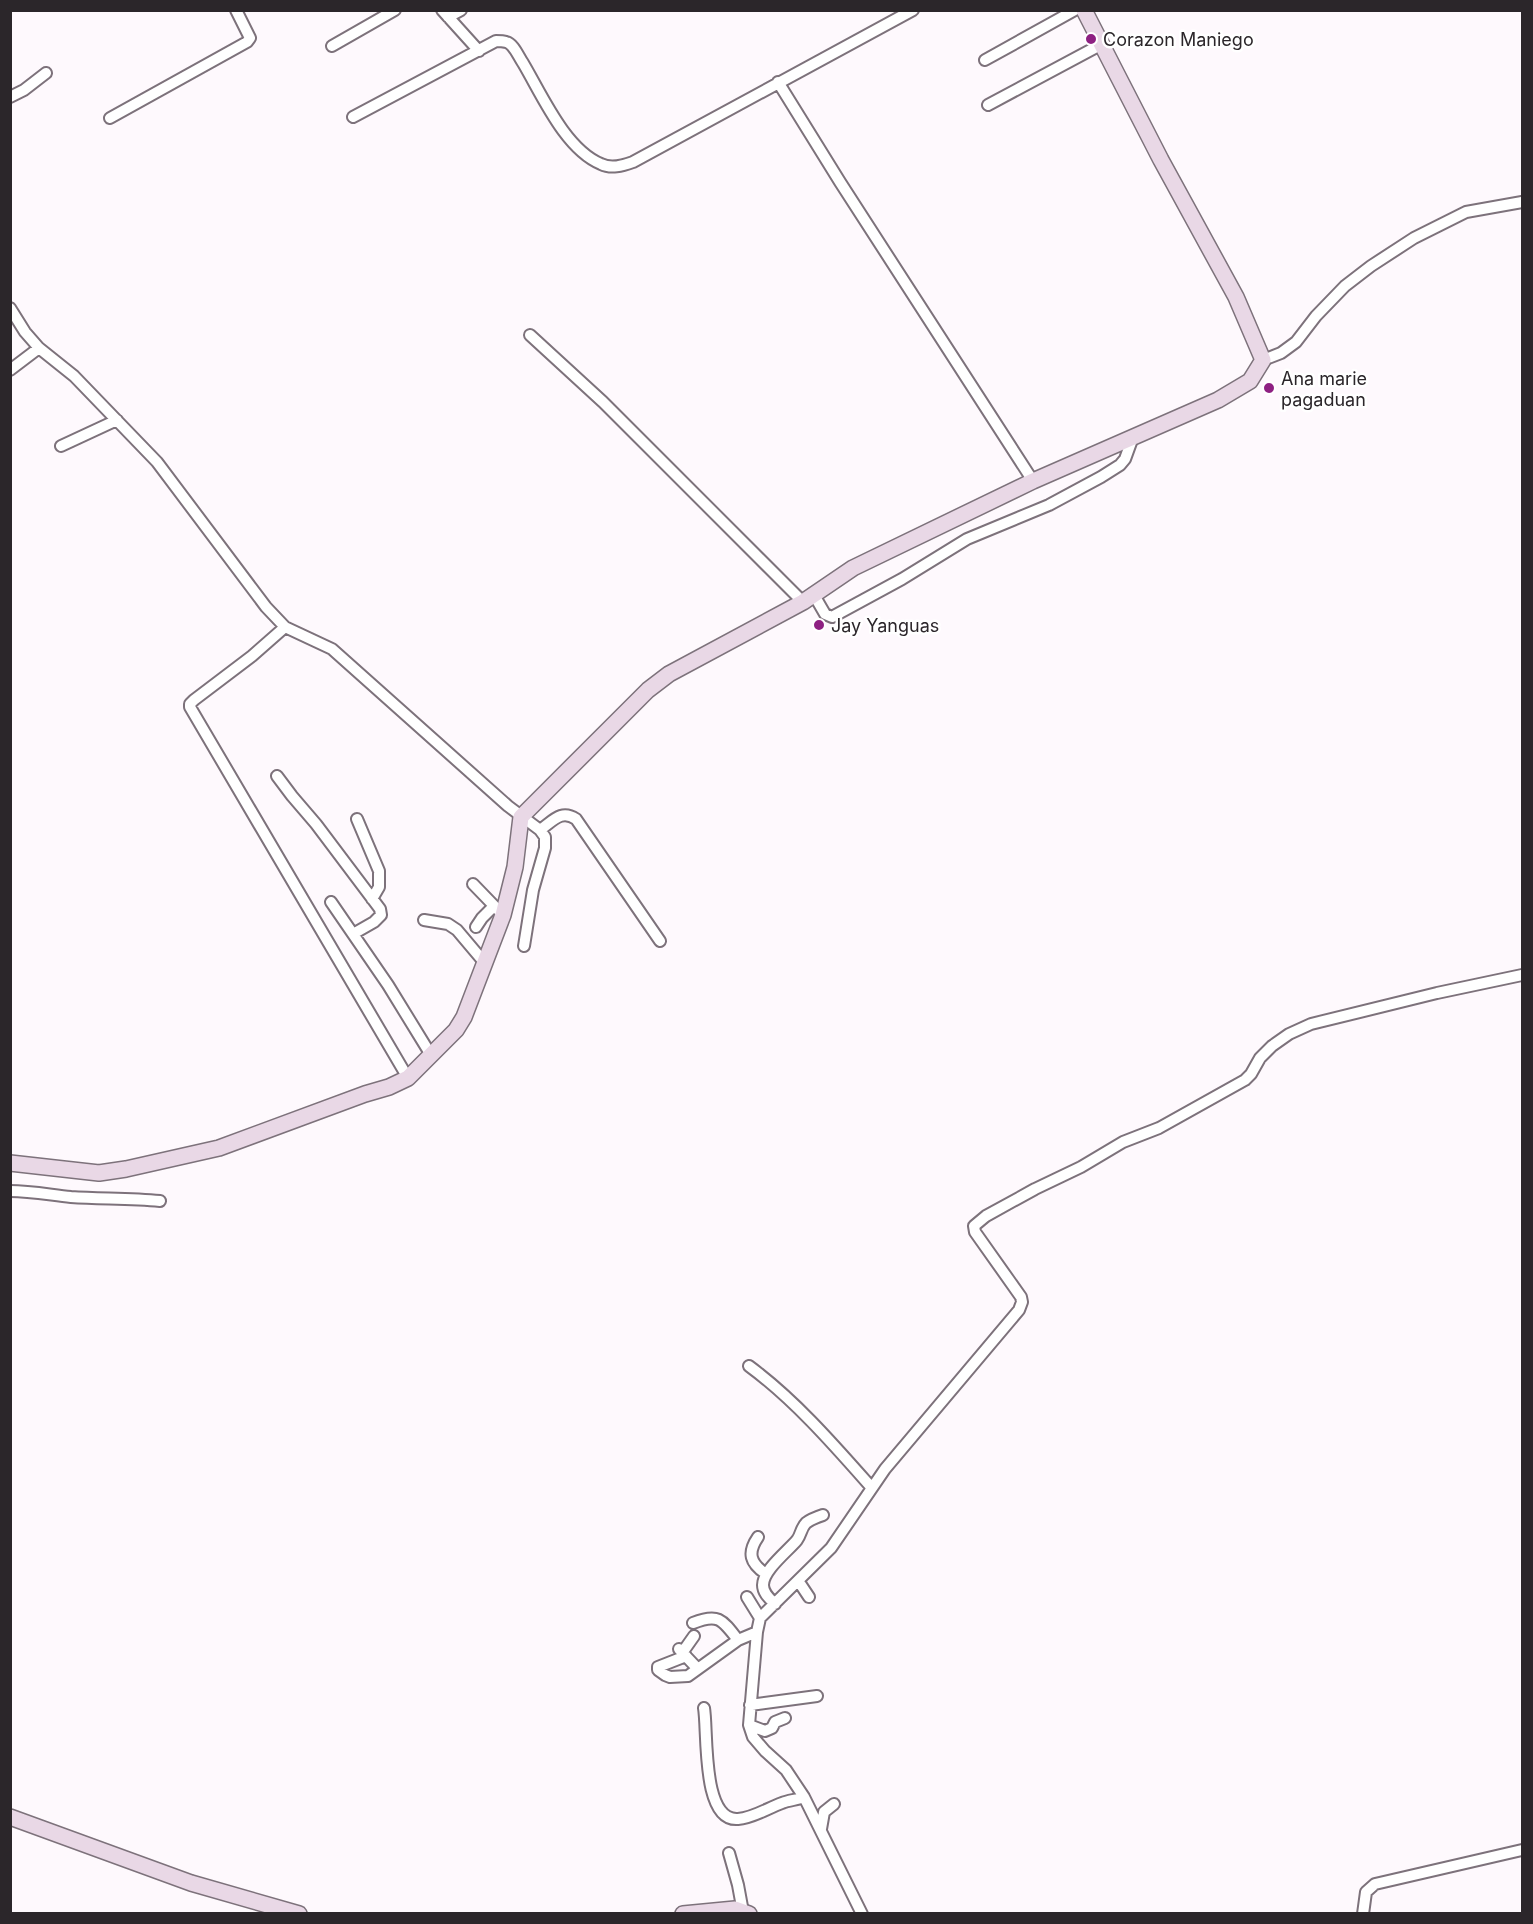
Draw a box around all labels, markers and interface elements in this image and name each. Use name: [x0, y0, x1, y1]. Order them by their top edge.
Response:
place label: Corazon Maniego: [1103, 29, 1254, 50]
marker: Corazon Maniego: [1084, 32, 1098, 46]
place label: Ana marie pagaduan: [1281, 368, 1367, 410]
marker: Ana marie pagaduan: [1262, 381, 1276, 395]
place label: Jay Yanguas: [831, 615, 939, 636]
marker: Jay Yanguas: [812, 618, 826, 632]

